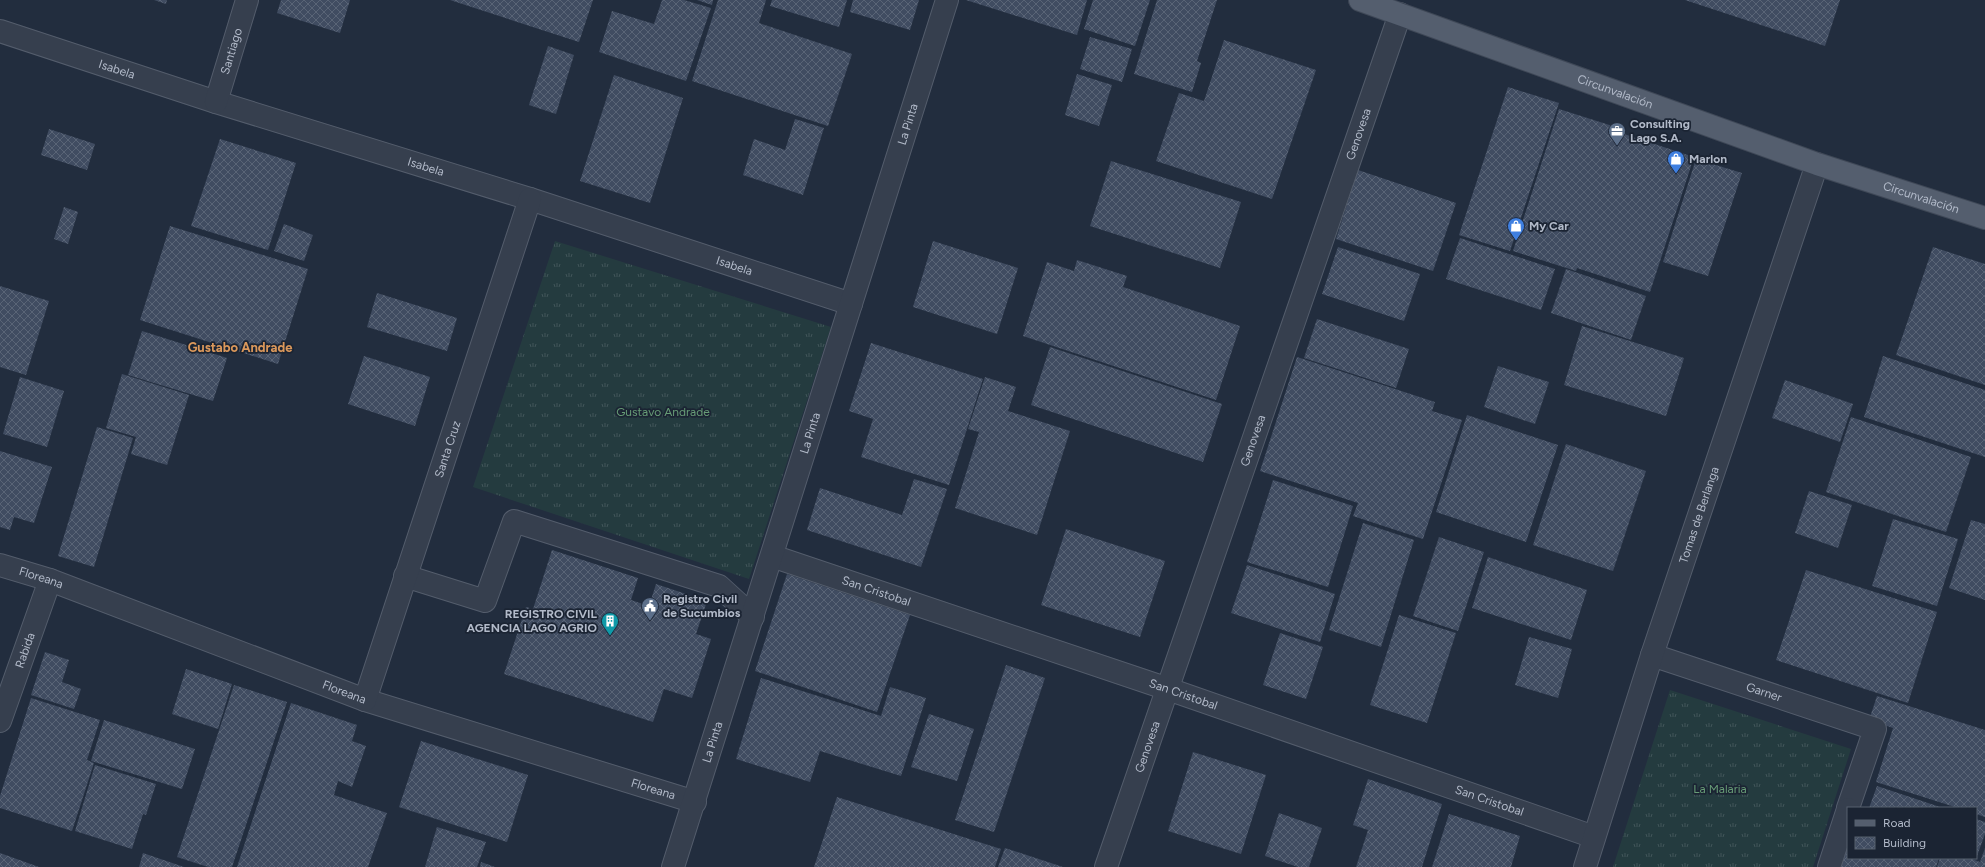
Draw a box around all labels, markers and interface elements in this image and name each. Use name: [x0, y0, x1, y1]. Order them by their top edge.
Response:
street label: Santiago: [218, 26, 245, 76]
street label: Isabela: [97, 57, 137, 82]
street label: Circunvalación: [1575, 72, 1655, 112]
street label: La Pinta: [895, 102, 921, 147]
street label: Genovesa: [1343, 107, 1374, 162]
place label: Consulting Lago S.A.: [1630, 117, 1690, 145]
office icon: Consulting Lago S.A.: [1607, 121, 1627, 146]
shop icon: Marlon: [1666, 149, 1686, 174]
place label: Marlon: [1689, 152, 1727, 166]
street label: Isabela: [406, 155, 446, 179]
street label: Circunvalación: [1881, 179, 1961, 216]
shop icon: My Car: [1506, 216, 1526, 241]
place label: My Car: [1529, 219, 1569, 233]
street label: Isabela: [714, 253, 754, 278]
district label: Gustabo Andrade: [188, 340, 292, 355]
park label: Gustavo Andrade: [616, 405, 710, 419]
street label: La Pinta: [797, 411, 823, 455]
street label: Genovesa: [1238, 413, 1268, 468]
street label: Santa Cruz: [432, 419, 464, 480]
street label: Tomas de Berlanga: [1676, 465, 1722, 565]
street label: Floreana: [17, 564, 65, 591]
street label: San Cristobal: [840, 573, 912, 609]
place label: Registro Civil de Sucumbios: [663, 592, 741, 620]
public building icon: Registro Civil de Sucumbios: [640, 596, 660, 621]
place label: REGISTRO CIVIL AGENCIA LAGO AGRIO: [467, 607, 598, 635]
building icon: REGISTRO CIVIL AGENCIA LAGO AGRIO: [600, 611, 620, 636]
street label: Rabida: [12, 631, 38, 670]
street label: San Cristobal: [1147, 676, 1219, 713]
street label: Floreana: [320, 677, 368, 707]
street label: Garner: [1744, 680, 1784, 705]
street label: Genovesa: [1132, 719, 1163, 775]
street label: La Pinta: [699, 720, 726, 764]
street label: Floreana: [629, 776, 677, 803]
street label: San Cristobal: [1453, 782, 1526, 819]
park label: La Malaria: [1693, 782, 1747, 796]
legend: [1847, 807, 1977, 859]
text: Road: [1883, 816, 1911, 830]
text: Building: [1883, 836, 1926, 850]

